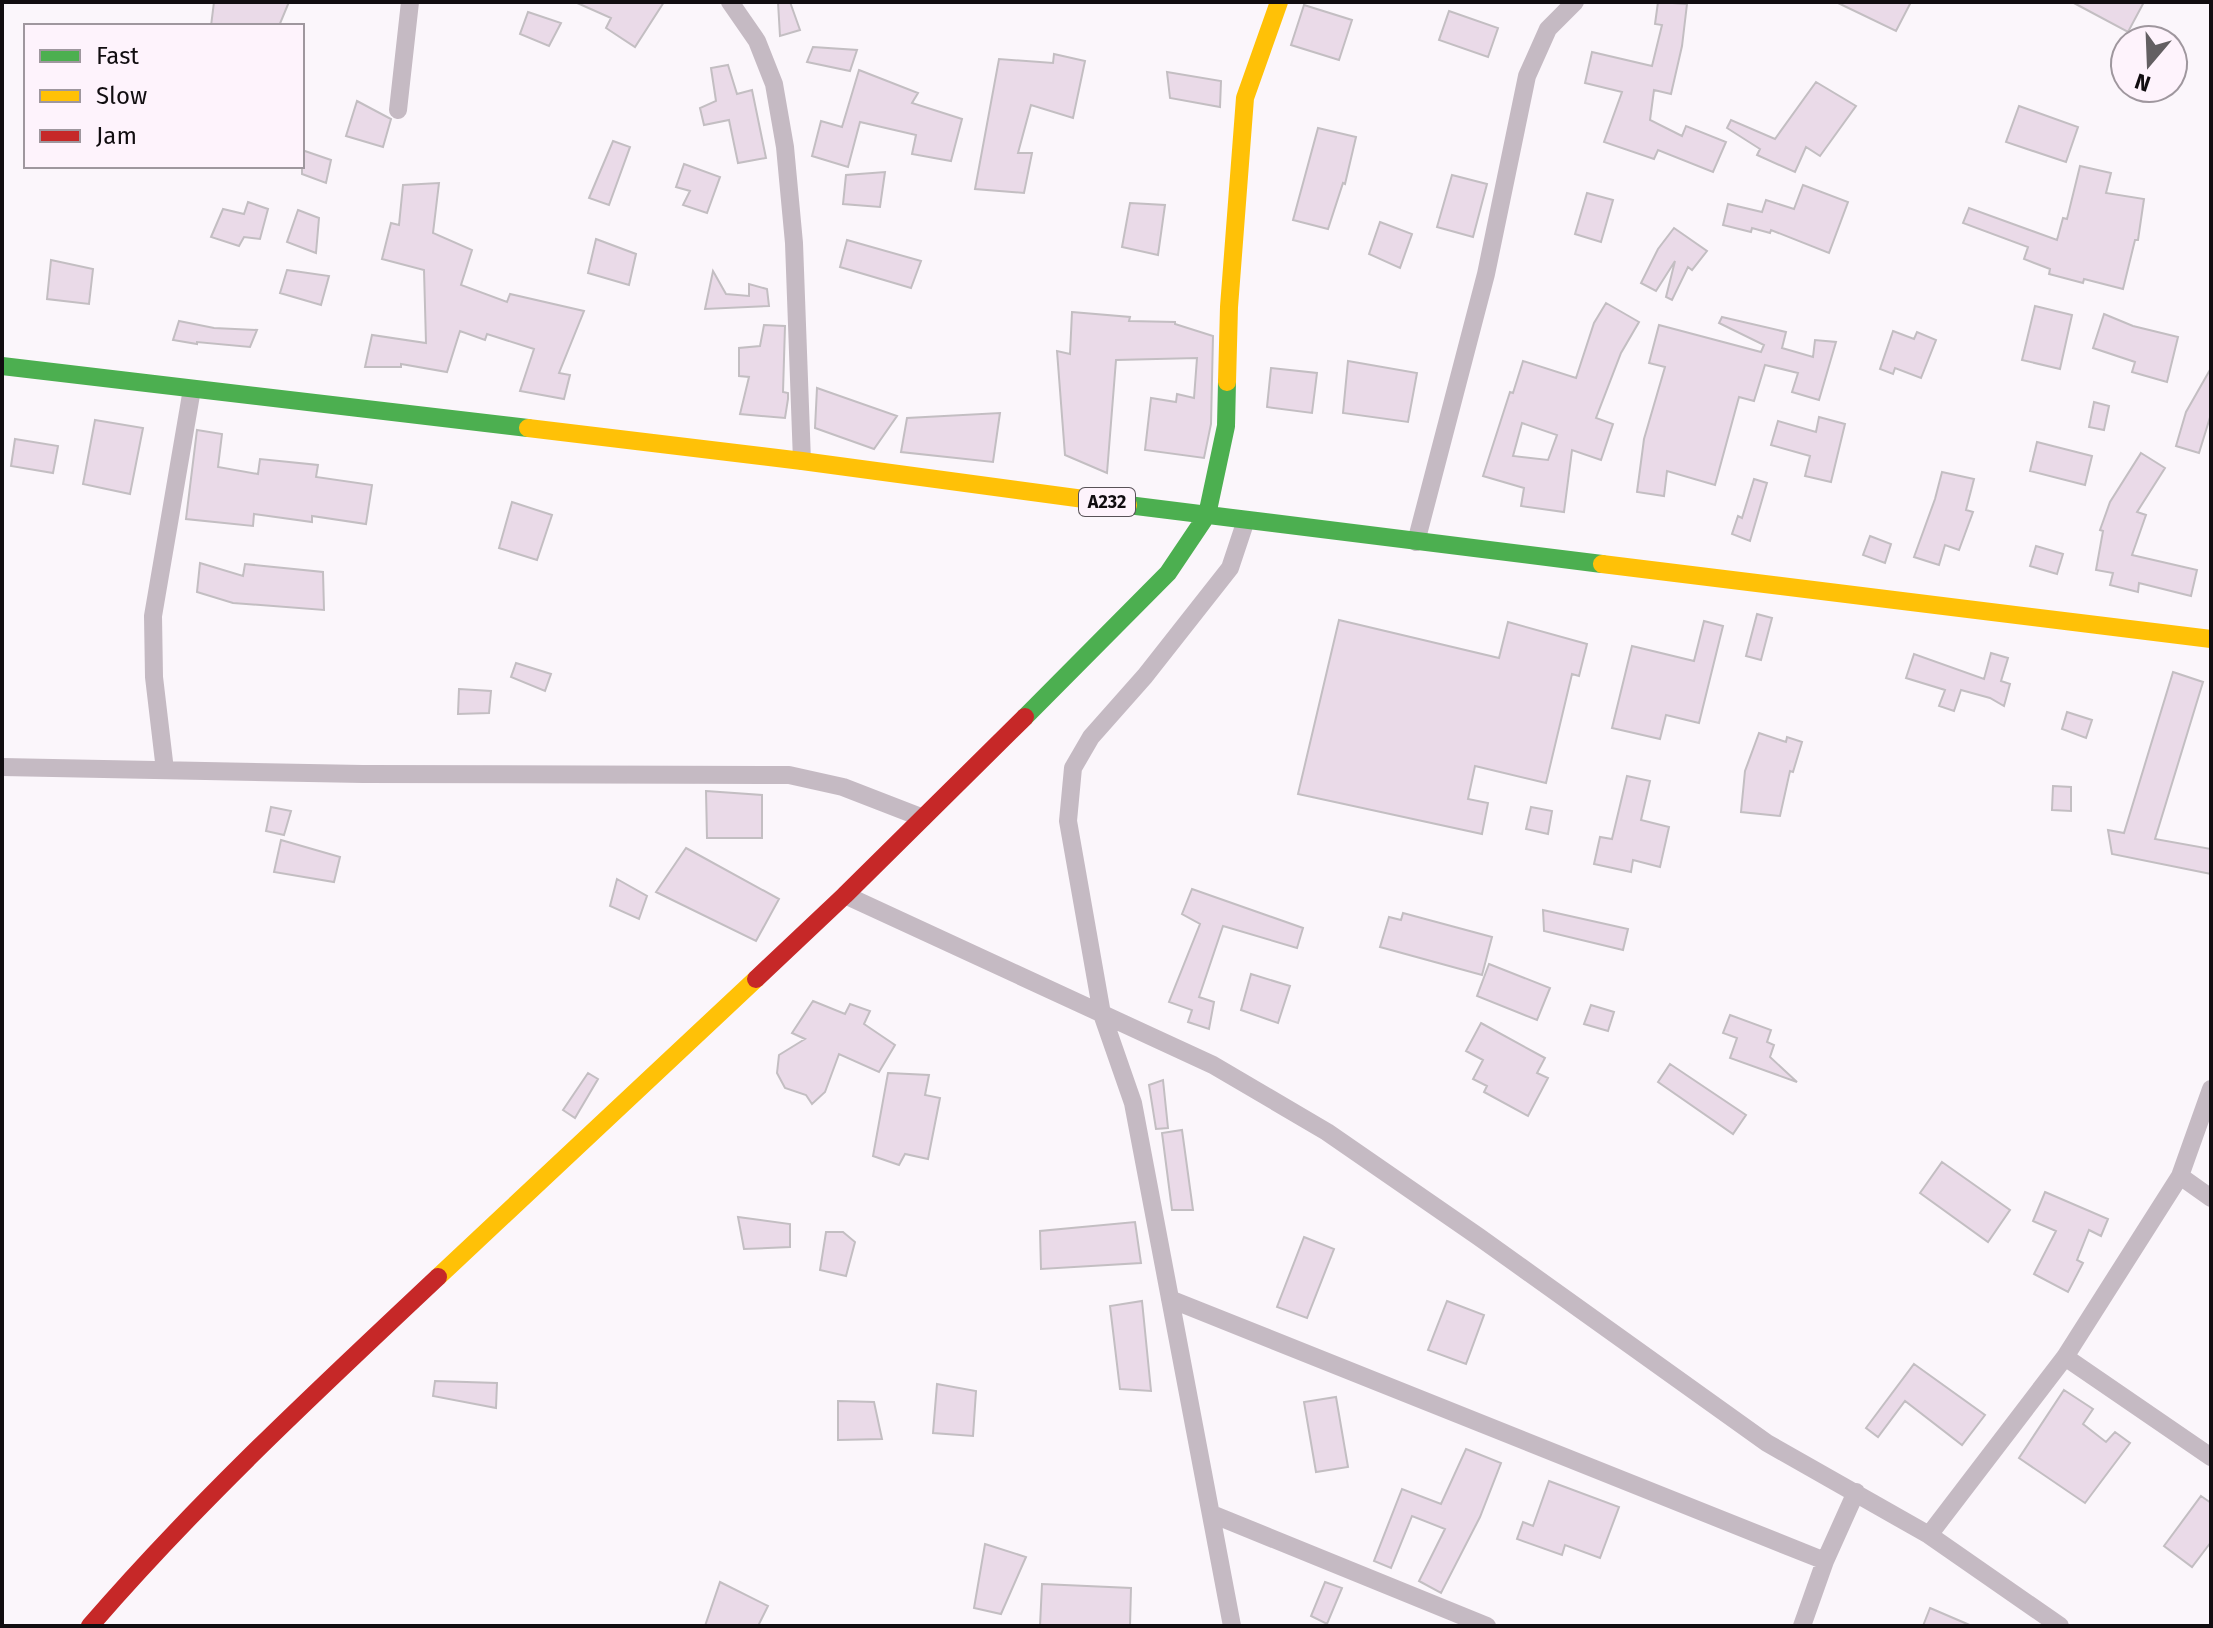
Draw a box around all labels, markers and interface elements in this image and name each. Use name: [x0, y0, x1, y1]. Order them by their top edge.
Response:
legend: [24, 24, 304, 168]
north arrow: [2109, 24, 2189, 104]
text: Fast: [96, 42, 139, 70]
text: N: [2131, 67, 2154, 98]
text: Slow: [96, 82, 147, 110]
text: Jam: [96, 122, 137, 150]
road number: A232: [1079, 488, 1135, 516]

